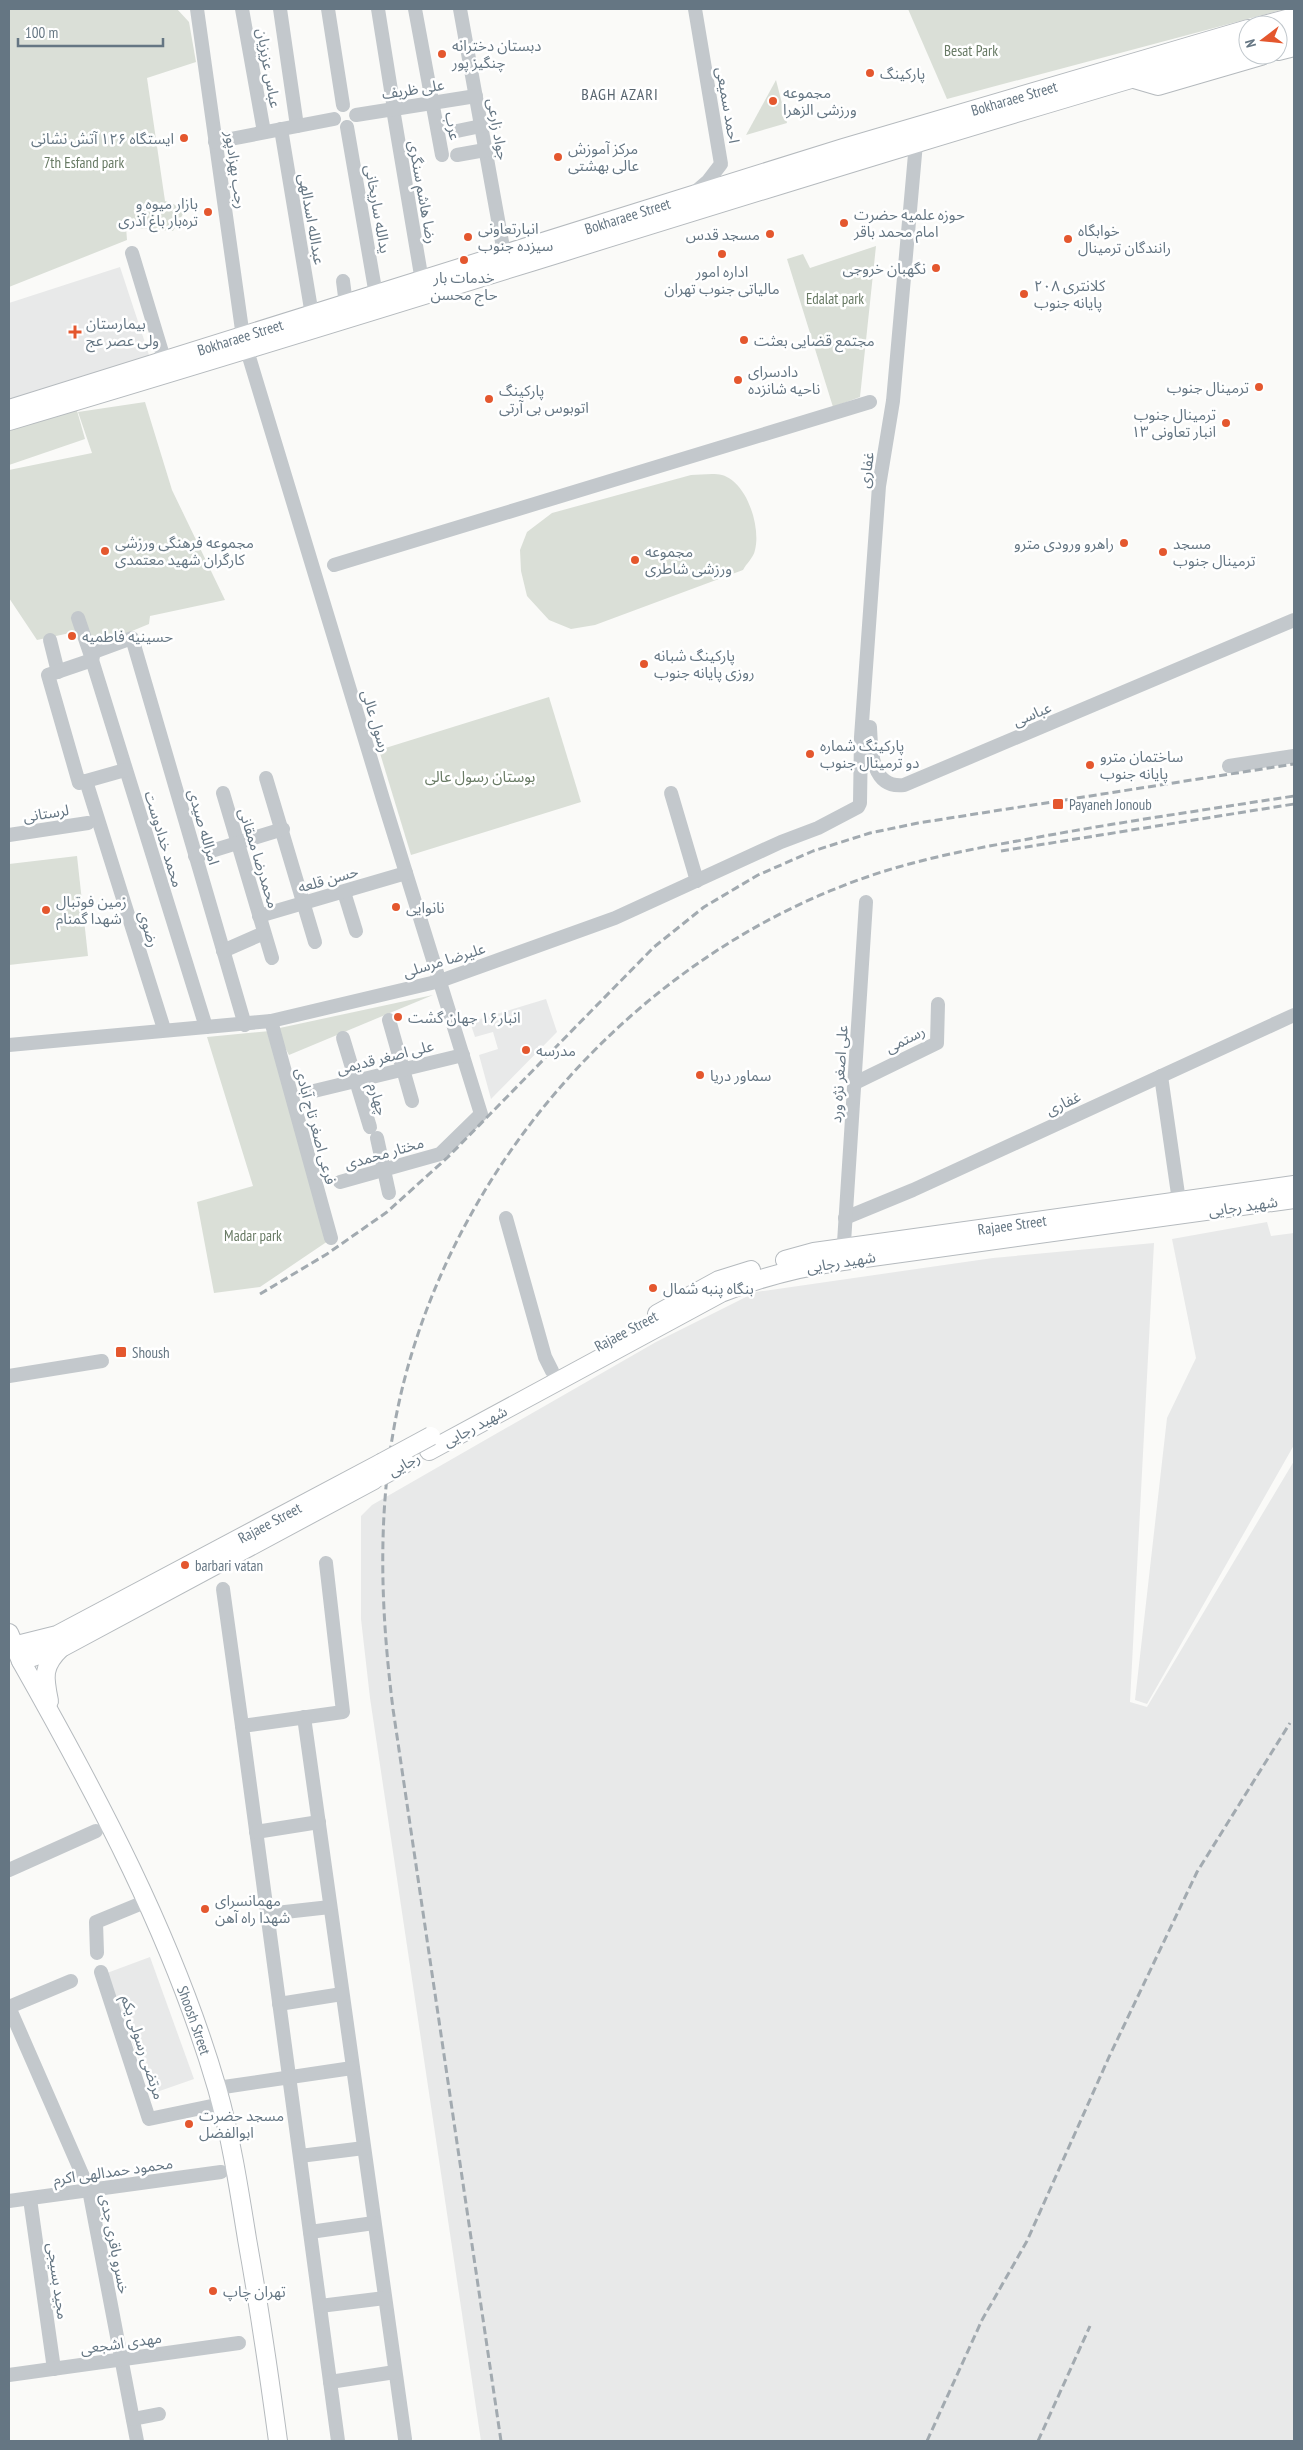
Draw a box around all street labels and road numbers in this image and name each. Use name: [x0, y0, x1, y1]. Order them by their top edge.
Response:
street label: عباس عزیزیان: [253, 27, 285, 110]
street label: احمد سمیعی: [712, 65, 744, 145]
street label: علی ظریف: [380, 75, 446, 103]
street label: Bokharaee Street: [969, 76, 1059, 119]
street label: جواد زارعی: [483, 97, 513, 161]
street label: عرب: [441, 110, 465, 142]
street label: رجب بهزادپور: [220, 129, 251, 210]
street label: رضا هاشم سنگری: [403, 139, 441, 245]
street label: یدالله ساریخانی: [361, 163, 395, 255]
street label: عبدالله اسدالهی: [295, 172, 329, 267]
street label: Bokharaee Street: [582, 193, 673, 238]
street label: Bokharaee Street: [195, 314, 285, 359]
street label: غفاری: [854, 450, 878, 489]
street label: رسول عالی: [358, 687, 394, 755]
street label: عباسی: [1010, 697, 1054, 731]
street label: امرالله صیدی: [184, 787, 224, 867]
street label: محمد خدادوست: [140, 789, 188, 889]
street label: لرستانی: [22, 800, 70, 826]
street label: محمدرضا ممقانی: [235, 806, 283, 910]
street label: حسن قلعه: [296, 861, 361, 897]
street label: رضوی: [134, 908, 164, 950]
street label: علیرضا مرسلی: [401, 938, 488, 981]
street label: رستمی: [882, 1021, 928, 1057]
street label: علی اصغر نژه ورد: [826, 1024, 852, 1123]
street label: علی اصغر قدیمی: [335, 1036, 436, 1078]
street label: فرعی اصغر تاج آبادی: [288, 1065, 341, 1188]
street label: چهارم: [362, 1080, 392, 1118]
street label: غفاری: [1043, 1087, 1084, 1119]
street label: مختار محمدی: [342, 1133, 426, 1173]
street label: شهید رجایی: [1207, 1192, 1279, 1220]
street label: Rajaee Street: [976, 1210, 1048, 1239]
street label: شهید رجایی: [805, 1247, 877, 1277]
street label: Rajaee Street: [591, 1306, 661, 1356]
street label: شهید رجایی: [440, 1401, 510, 1451]
street label: رجایی: [385, 1448, 423, 1480]
street label: Rajaee Street: [234, 1498, 304, 1547]
street label: Shoosh Street: [174, 1983, 216, 2057]
street label: مرتضی رسولی یکم: [115, 1992, 169, 2102]
street label: محمود حمدالهی اکرم: [52, 2153, 174, 2191]
street label: خسرو باقری جدی: [96, 2192, 134, 2296]
street label: مجید بسیجی: [43, 2241, 73, 2321]
street label: مهدی اشجعی: [79, 2328, 163, 2358]

